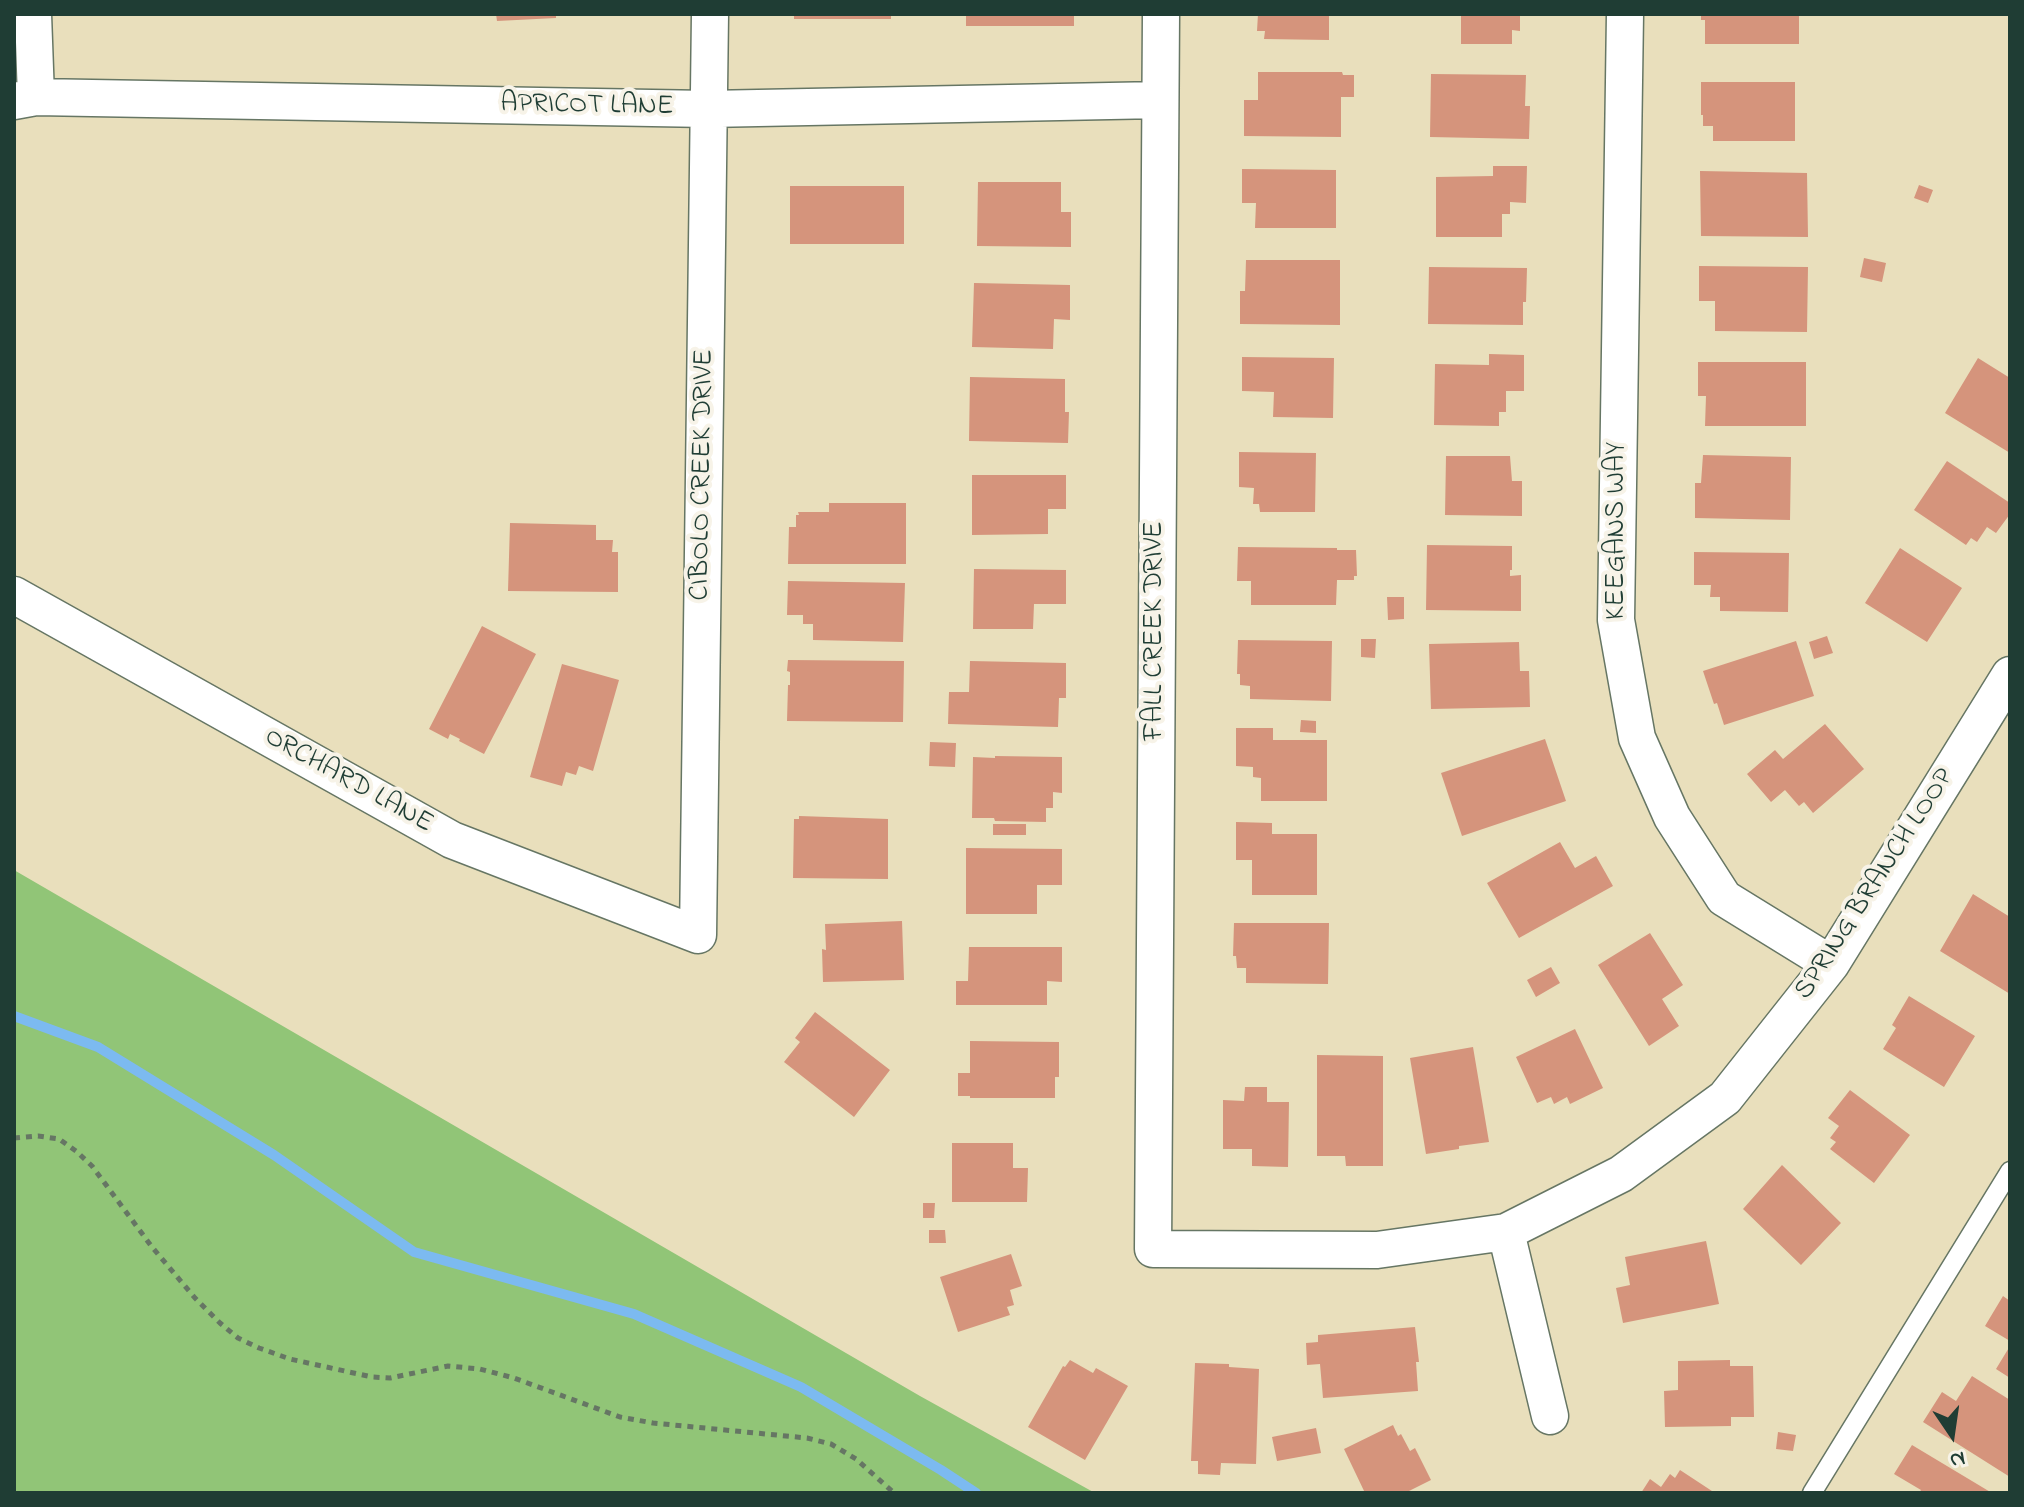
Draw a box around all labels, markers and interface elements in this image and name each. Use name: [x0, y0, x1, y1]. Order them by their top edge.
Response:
street label: APRICOT LANE: [500, 89, 674, 125]
street label: CIBOLO CREEK DRIVE: [685, 349, 723, 601]
street label: KEEGANS WAY: [1601, 442, 1635, 620]
street label: FALL CREEK DRIVE: [1139, 521, 1173, 741]
street label: ORCHARD LANE: [258, 722, 438, 842]
street label: SPRING BRANCH LOOP: [1789, 763, 1963, 1007]
north arrow: [1912, 1395, 1992, 1475]
text: N: [1947, 1441, 1968, 1476]

